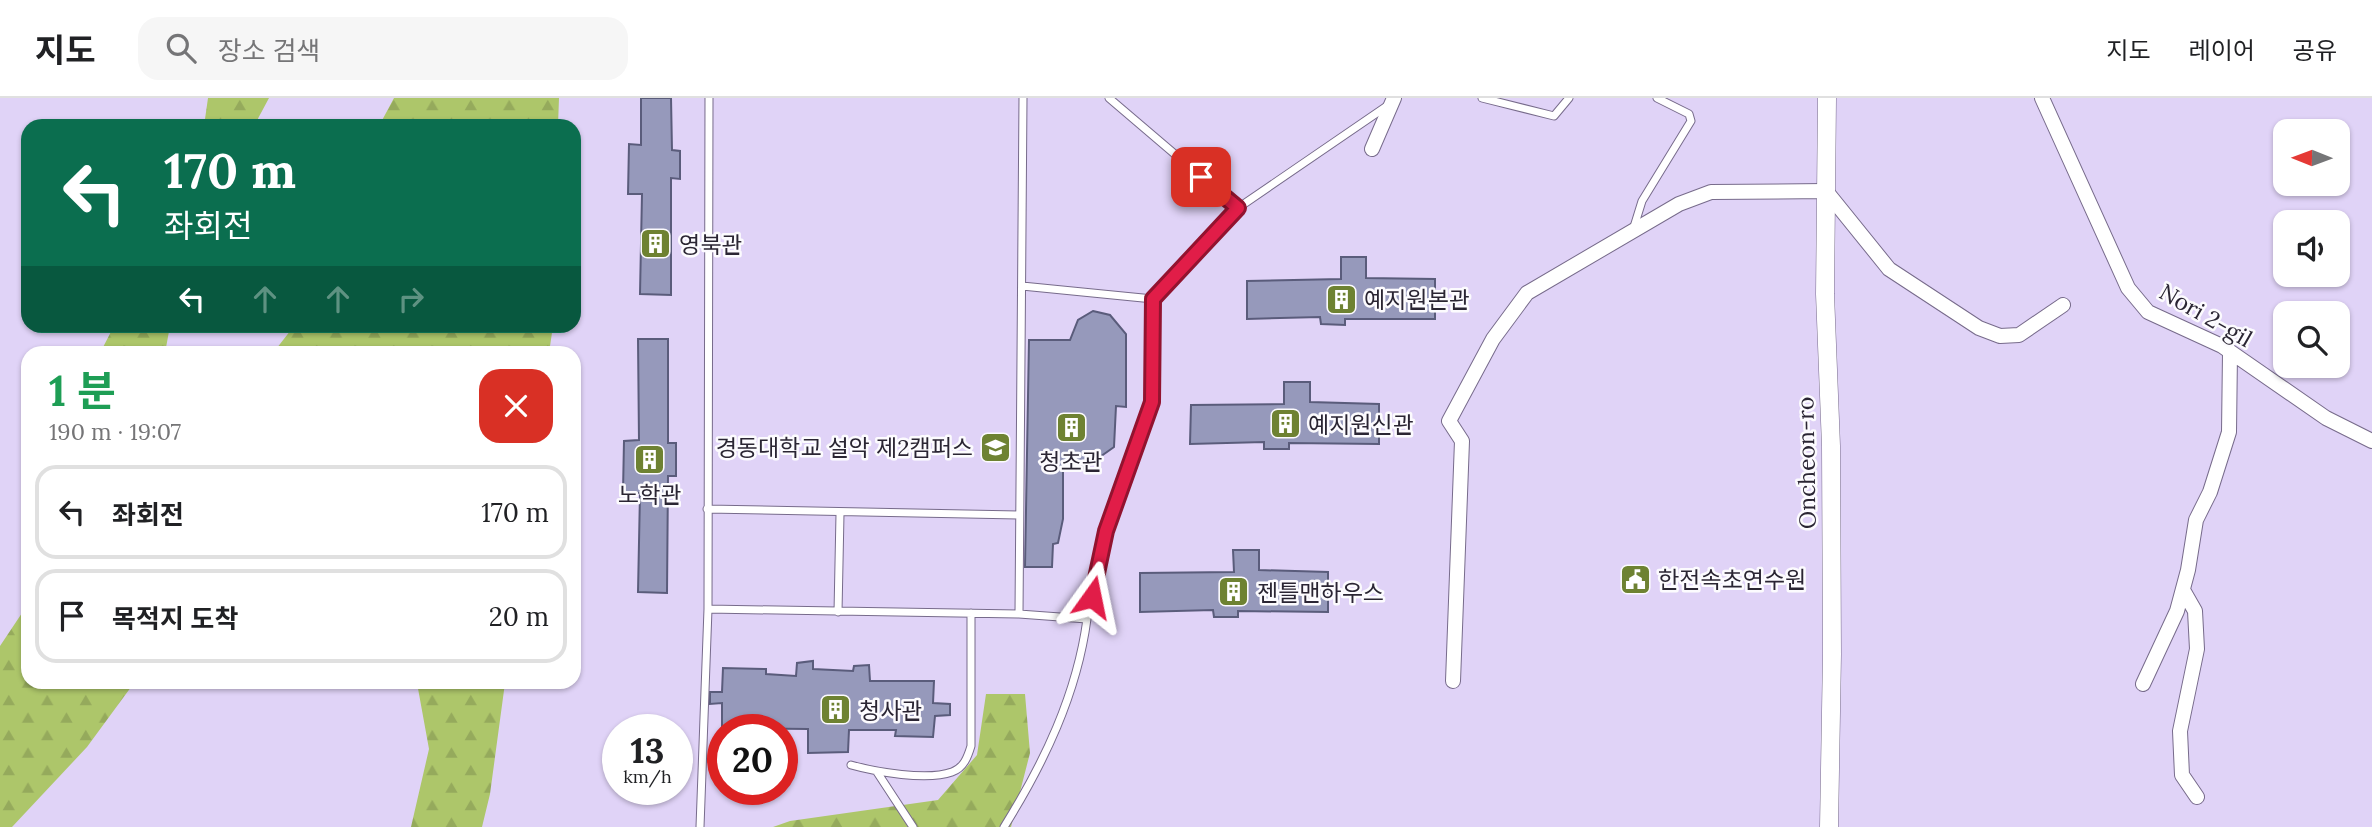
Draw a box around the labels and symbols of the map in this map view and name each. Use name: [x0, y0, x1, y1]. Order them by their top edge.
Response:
north arrow: [2273, 119, 2350, 196]
pin: [1171, 147, 1231, 207]
building icon: 영북관: [639, 227, 673, 261]
place label: 영북관: [679, 230, 742, 259]
street label: Nori 2-gil: [2154, 277, 2258, 353]
building icon: 예지원본관: [1324, 282, 1358, 316]
place label: 예지원본관: [1364, 285, 1470, 314]
street label: Oncheon-ro: [1790, 396, 1822, 530]
building icon: 예지원신관: [1268, 407, 1302, 441]
building icon: 청초관: [1054, 410, 1088, 444]
place label: 예지원신관: [1308, 410, 1414, 439]
school or university icon: 경동대학교 설악 제2캠퍼스: [979, 430, 1013, 464]
place label: 경동대학교 설악 제2캠퍼스: [716, 433, 973, 462]
building icon: 노학관: [633, 443, 667, 477]
place label: 청초관: [1039, 447, 1103, 476]
place label: 노학관: [618, 480, 682, 509]
position arrow: [1055, 560, 1129, 634]
public building icon: 한전속초연수원: [1618, 562, 1652, 596]
place label: 한전속초연수원: [1658, 565, 1806, 594]
building icon: 젠틀맨하우스: [1217, 575, 1251, 609]
place label: 젠틀맨하우스: [1257, 578, 1384, 607]
building icon: 청사관: [819, 693, 853, 727]
place label: 청사관: [859, 696, 922, 725]
speed limit sign: 20: [707, 714, 798, 805]

